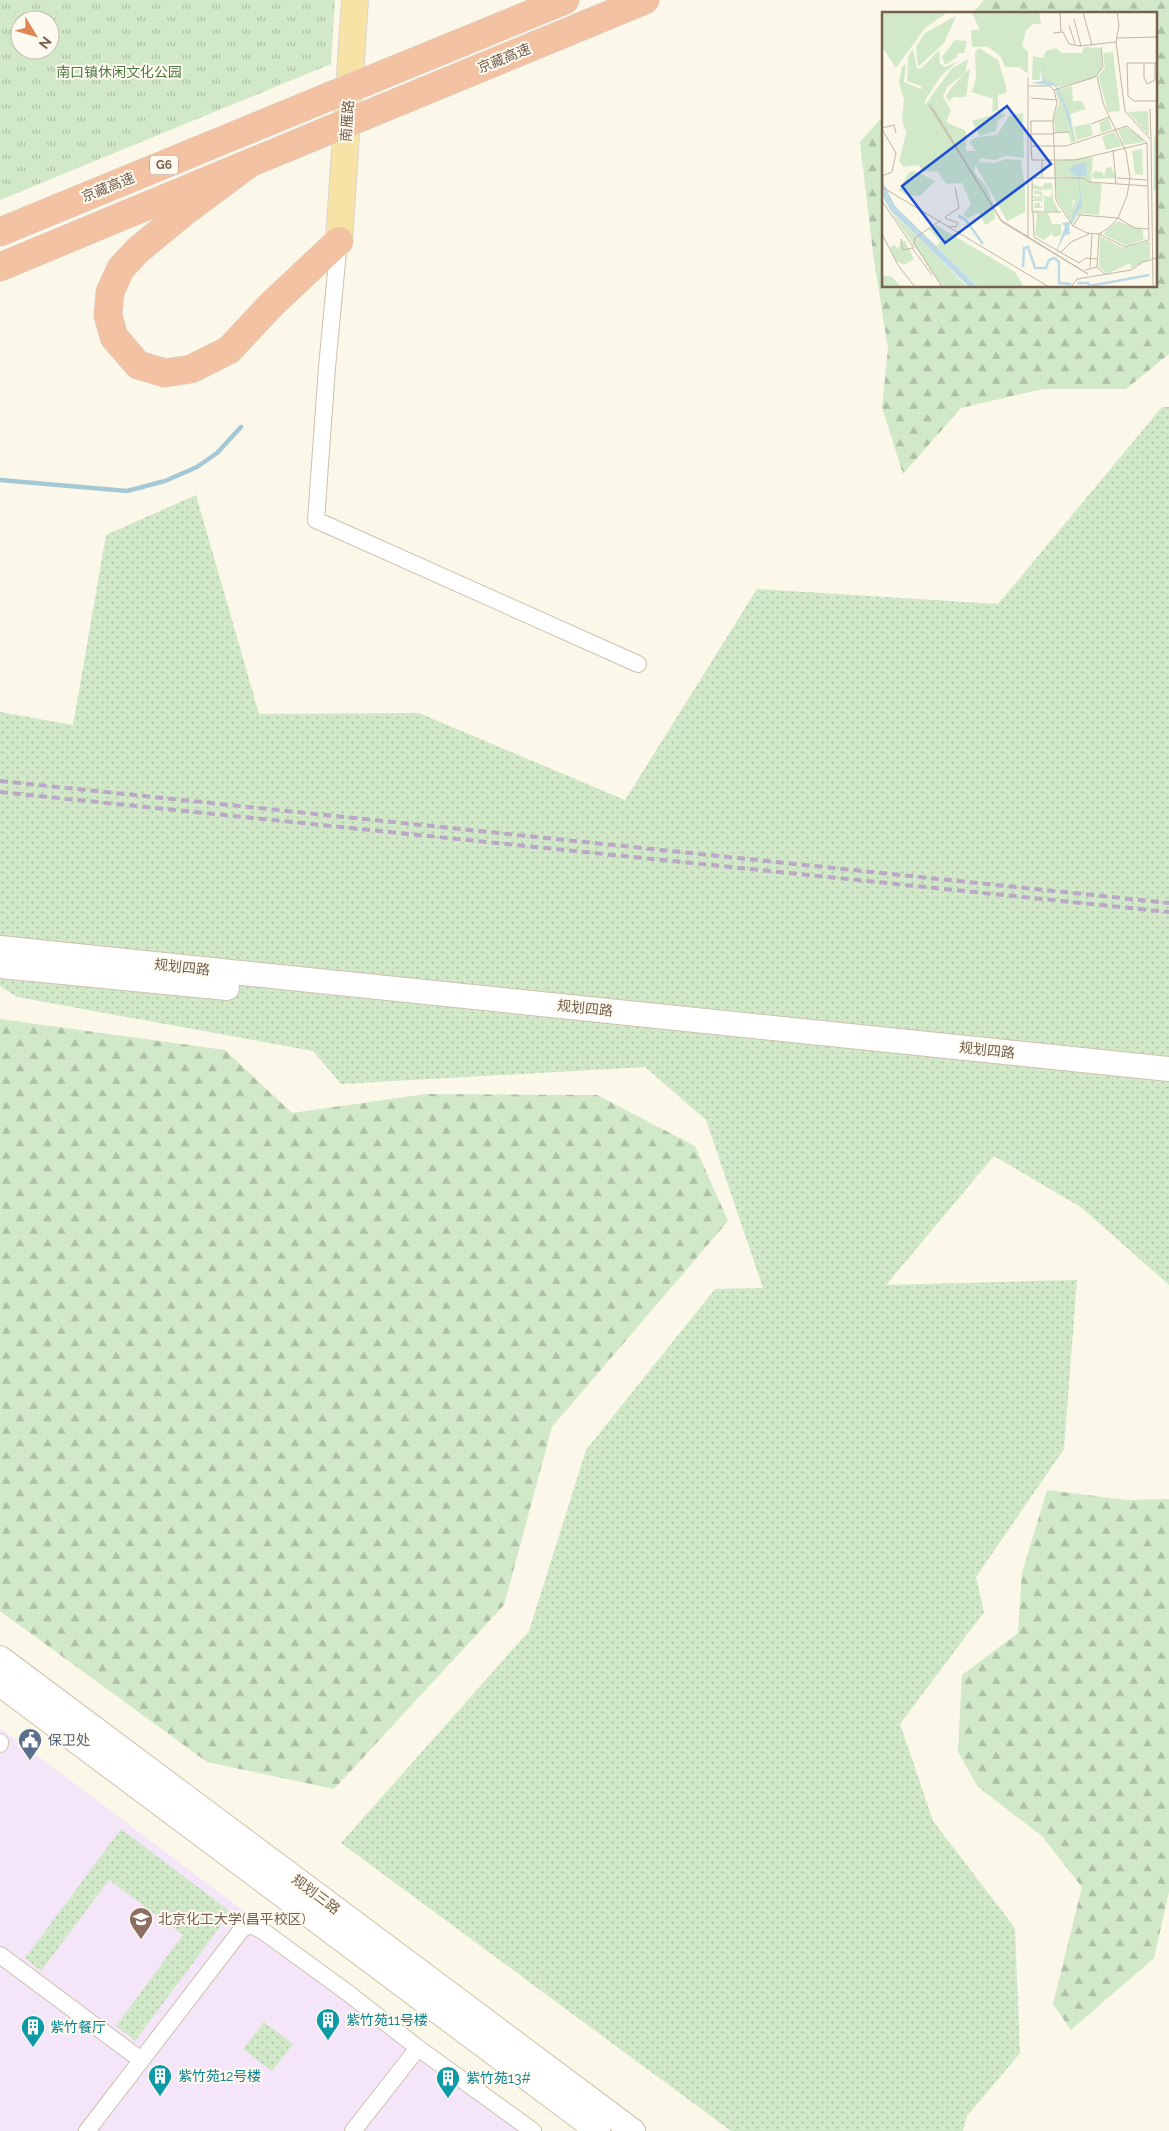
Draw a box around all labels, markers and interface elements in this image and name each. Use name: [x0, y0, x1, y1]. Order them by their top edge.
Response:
north arrow: [10, 10, 60, 60]
inset map: [882, 12, 1156, 288]
text: N: [36, 34, 55, 52]
street label: 京藏高速: [475, 40, 533, 76]
park label: 南口镇休闲文化公园: [56, 64, 182, 80]
street label: 南雁路: [338, 99, 356, 143]
road number: G6: [150, 156, 178, 174]
street label: 京藏高速: [79, 169, 137, 205]
street label: 规划四路: [153, 956, 211, 978]
street label: 规划四路: [556, 997, 614, 1019]
street label: 规划四路: [958, 1039, 1016, 1061]
public building icon: 保卫处: [17, 1727, 43, 1761]
place label: 保卫处: [48, 1732, 90, 1748]
street label: 规划三路: [289, 1871, 343, 1917]
school or university icon: 北京化工大学(昌平校区): [128, 1906, 154, 1940]
place label: 北京化工大学(昌平校区): [158, 1911, 306, 1927]
building icon: 紫竹苑11号楼: [315, 2007, 341, 2041]
place label: 紫竹苑11号楼: [346, 2012, 428, 2028]
building icon: 紫竹餐厅: [20, 2014, 46, 2048]
place label: 紫竹餐厅: [50, 2019, 106, 2035]
building icon: 紫竹苑12号楼: [147, 2063, 173, 2097]
building icon: 紫竹苑13#: [435, 2065, 461, 2099]
place label: 紫竹苑12号楼: [178, 2068, 261, 2084]
place label: 紫竹苑13#: [466, 2070, 531, 2086]

